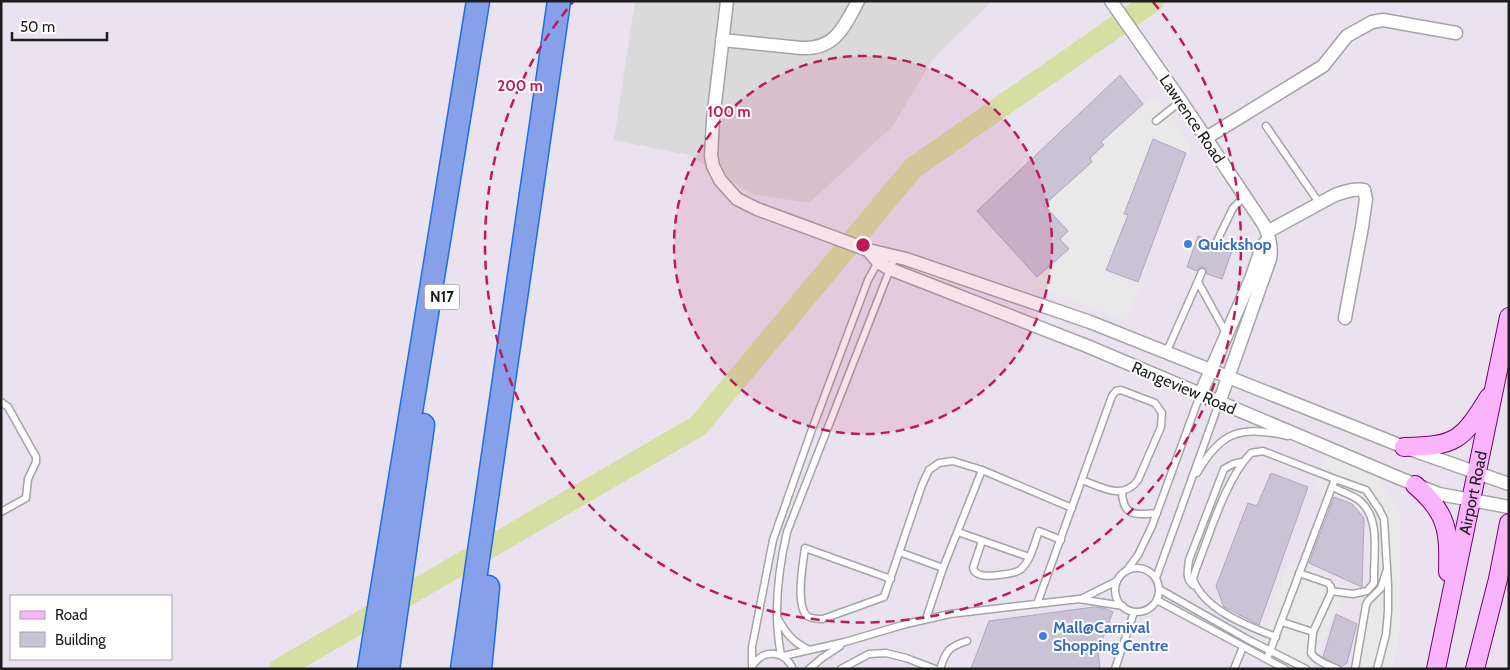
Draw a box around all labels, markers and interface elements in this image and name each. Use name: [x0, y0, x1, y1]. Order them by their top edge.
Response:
scale bar: [12, 10, 108, 42]
text: 50 m: [20, 18, 55, 36]
street label: Lawrence Road: [1155, 71, 1229, 167]
text: 200 m: [497, 77, 543, 95]
text: 100 m: [707, 103, 751, 121]
place label: Quickshop: [1198, 235, 1272, 254]
centre of rings: [854, 236, 872, 254]
marker: Quickshop: [1182, 238, 1194, 250]
road number: N17: [424, 284, 460, 310]
street label: Rangeview Road: [1129, 357, 1239, 419]
street label: Airport Road: [1455, 449, 1490, 536]
legend: [10, 595, 172, 660]
text: Road: [55, 606, 88, 624]
place label: Mall@Carnival Shopping Centre: [1053, 618, 1168, 655]
marker: Mall@Carnival Shopping Centre: [1037, 630, 1049, 642]
text: Building: [55, 631, 106, 649]

